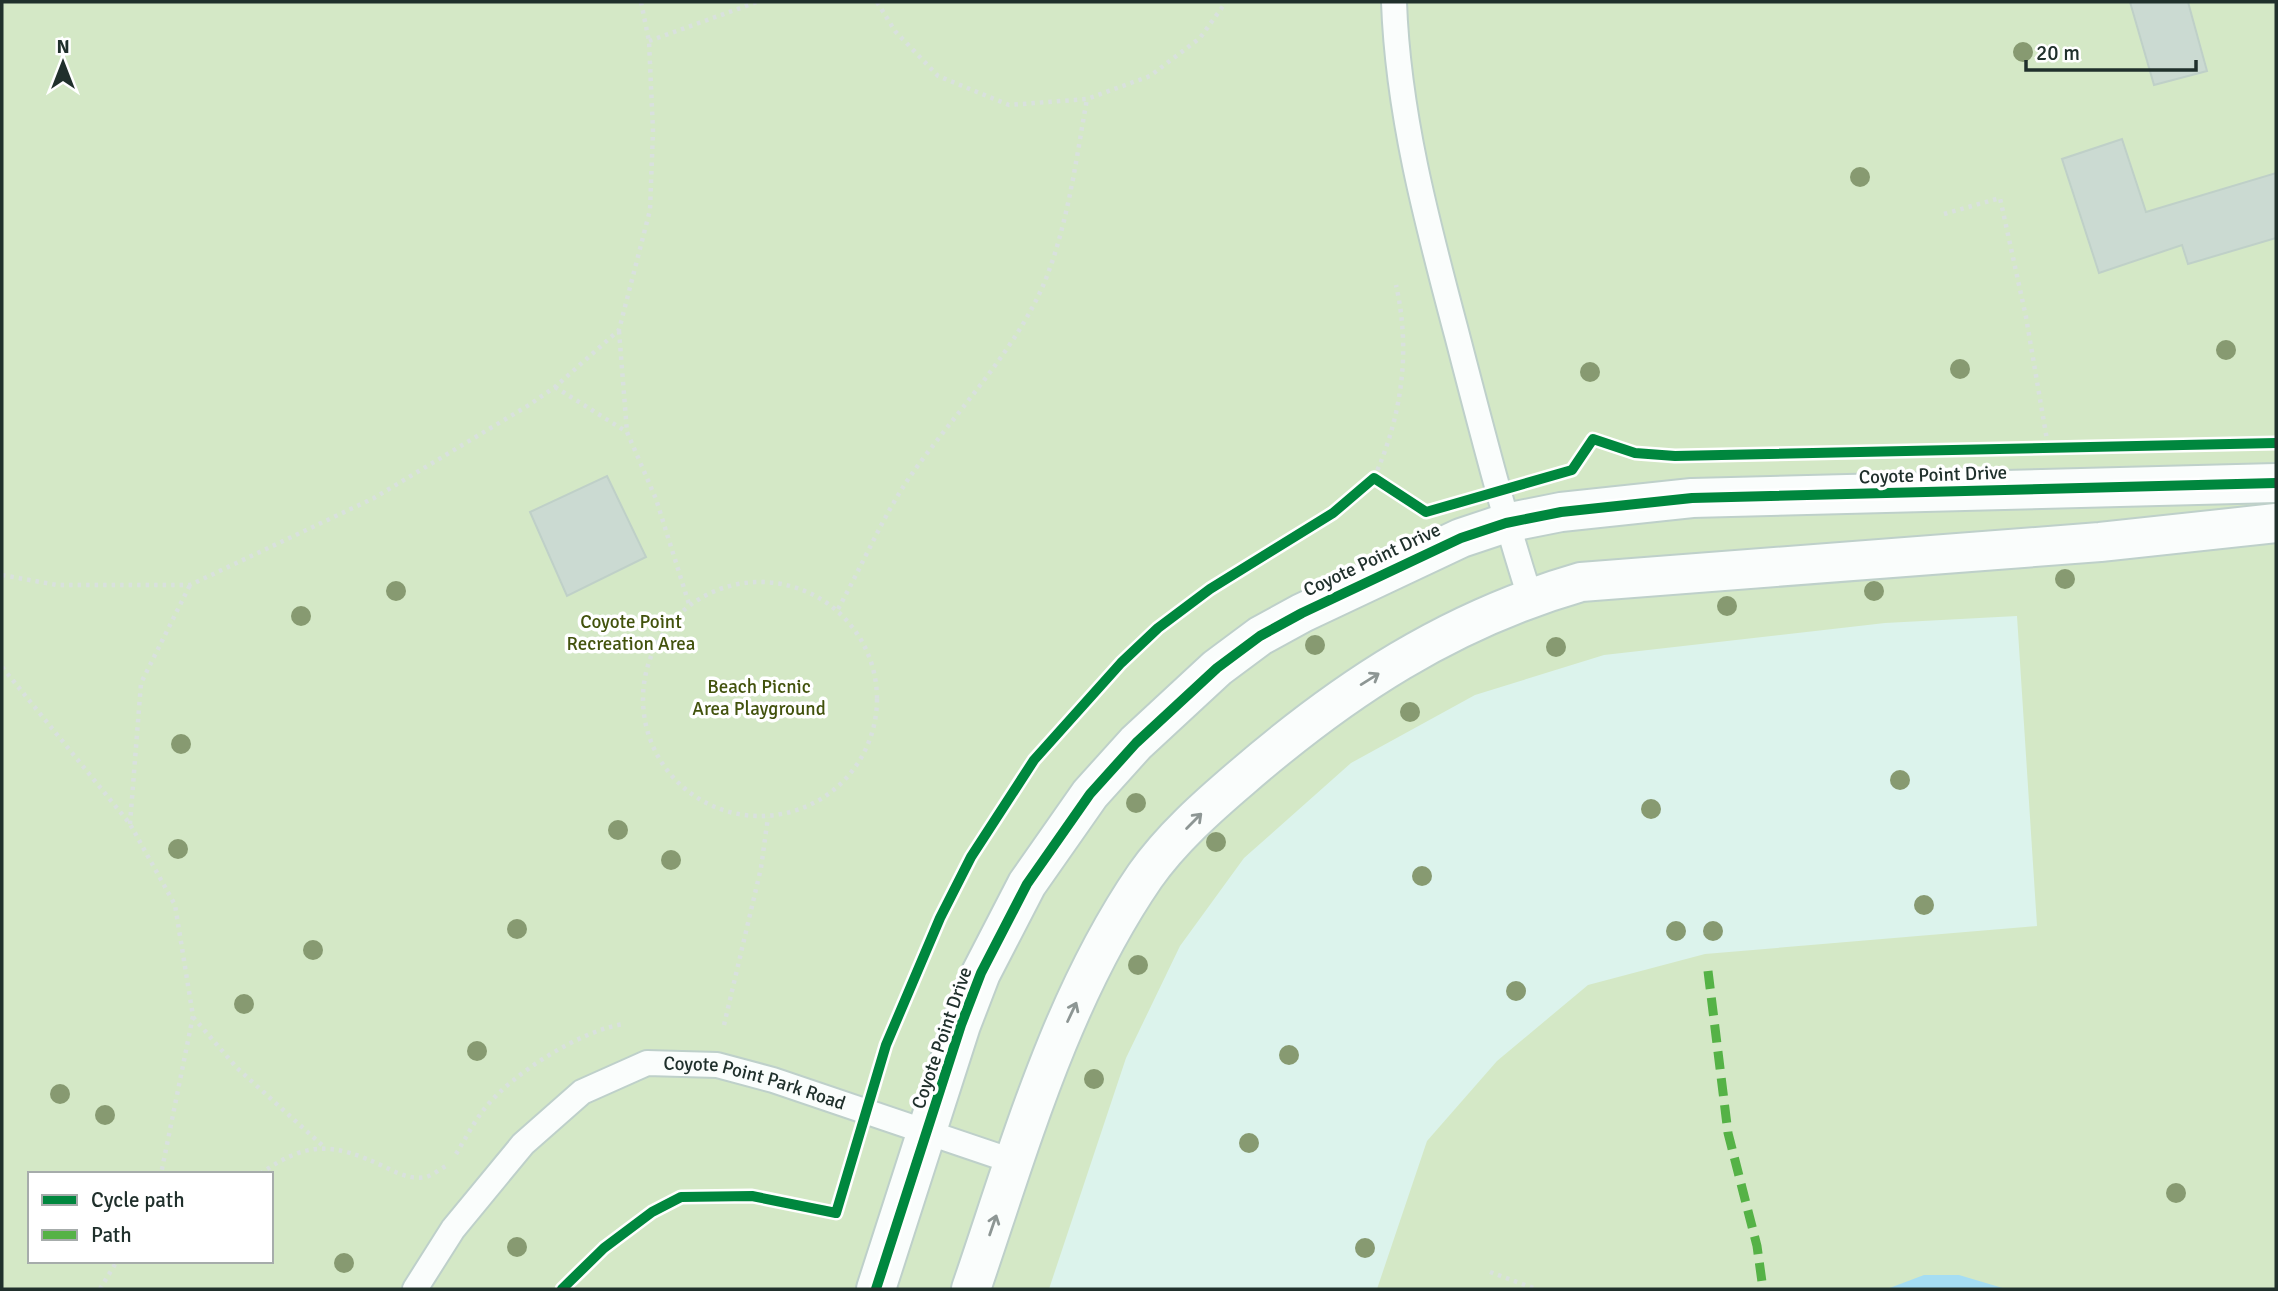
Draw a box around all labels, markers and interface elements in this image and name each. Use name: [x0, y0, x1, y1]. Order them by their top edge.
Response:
north arrow: [28, 28, 98, 98]
scale bar: [2026, 28, 2196, 72]
text: N: [56, 35, 70, 59]
text: 20 m: [2036, 40, 2080, 66]
street label: Coyote Point Drive: [1858, 460, 2008, 490]
street label: Coyote Point Drive: [1300, 518, 1444, 602]
park label: Coyote Point Recreation Area: [567, 610, 695, 656]
one-way arrow: [1360, 671, 1380, 685]
park label: Beach Picnic Area Playground: [692, 675, 826, 721]
one-way arrow: [1185, 813, 1202, 830]
street label: Coyote Point Drive: [906, 964, 978, 1112]
one-way arrow: [1066, 1002, 1080, 1023]
street label: Coyote Point Park Road: [663, 1051, 849, 1116]
legend: [28, 1172, 273, 1263]
text: Cycle path: [91, 1187, 185, 1213]
one-way arrow: [988, 1214, 1000, 1236]
text: Path: [91, 1222, 132, 1248]

